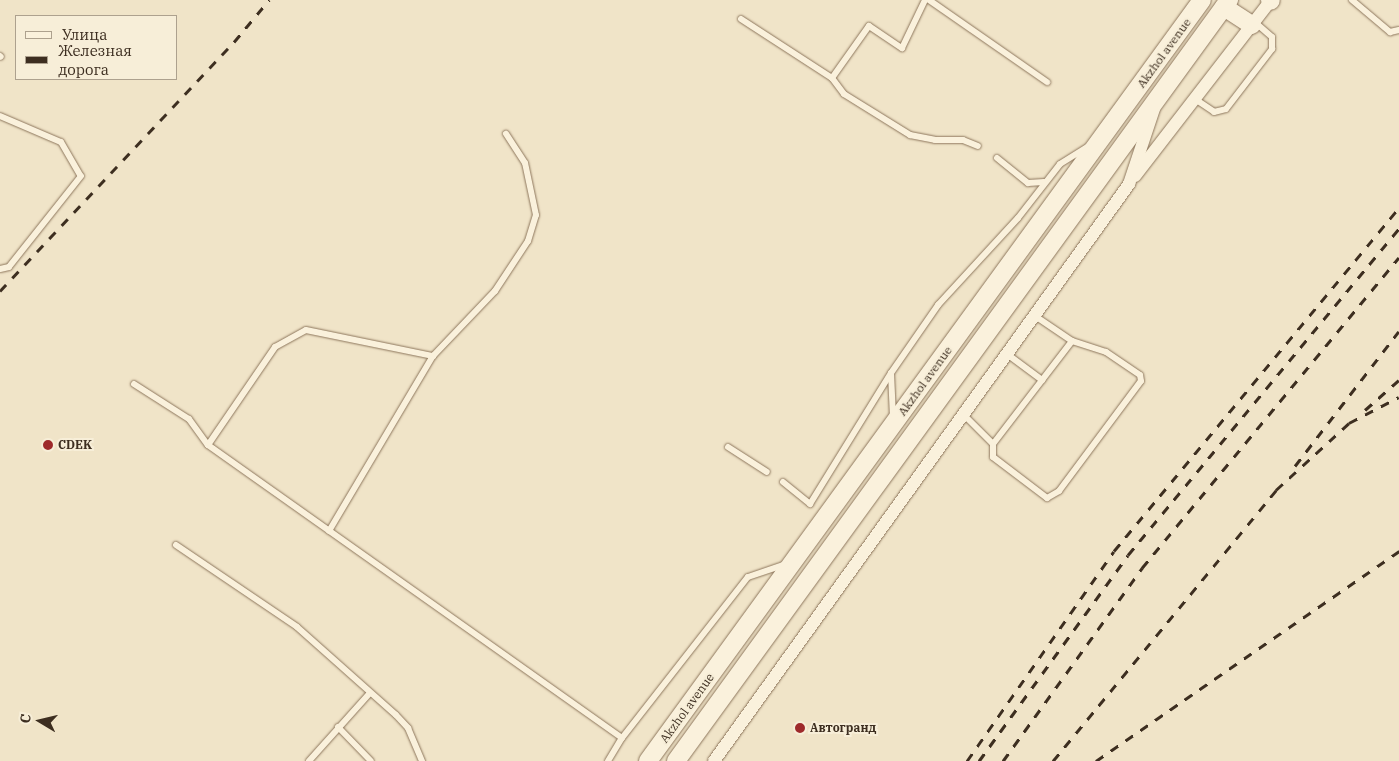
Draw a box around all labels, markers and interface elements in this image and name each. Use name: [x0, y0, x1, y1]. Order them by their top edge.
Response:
legend: [15, 15, 178, 80]
street label: Akzhol avenue: [1134, 15, 1194, 91]
text: Улица: [62, 25, 107, 44]
text: Железная дорога: [58, 41, 132, 79]
street label: Akzhol avenue: [895, 343, 955, 419]
place label: CDEK: [58, 438, 92, 452]
marker: CDEK: [42, 439, 54, 451]
street label: Akzhol avenue: [657, 670, 717, 746]
north arrow: [15, 696, 65, 746]
text: С: [16, 713, 35, 725]
place label: Автогранд: [810, 721, 876, 735]
marker: Автогранд: [794, 722, 806, 734]

